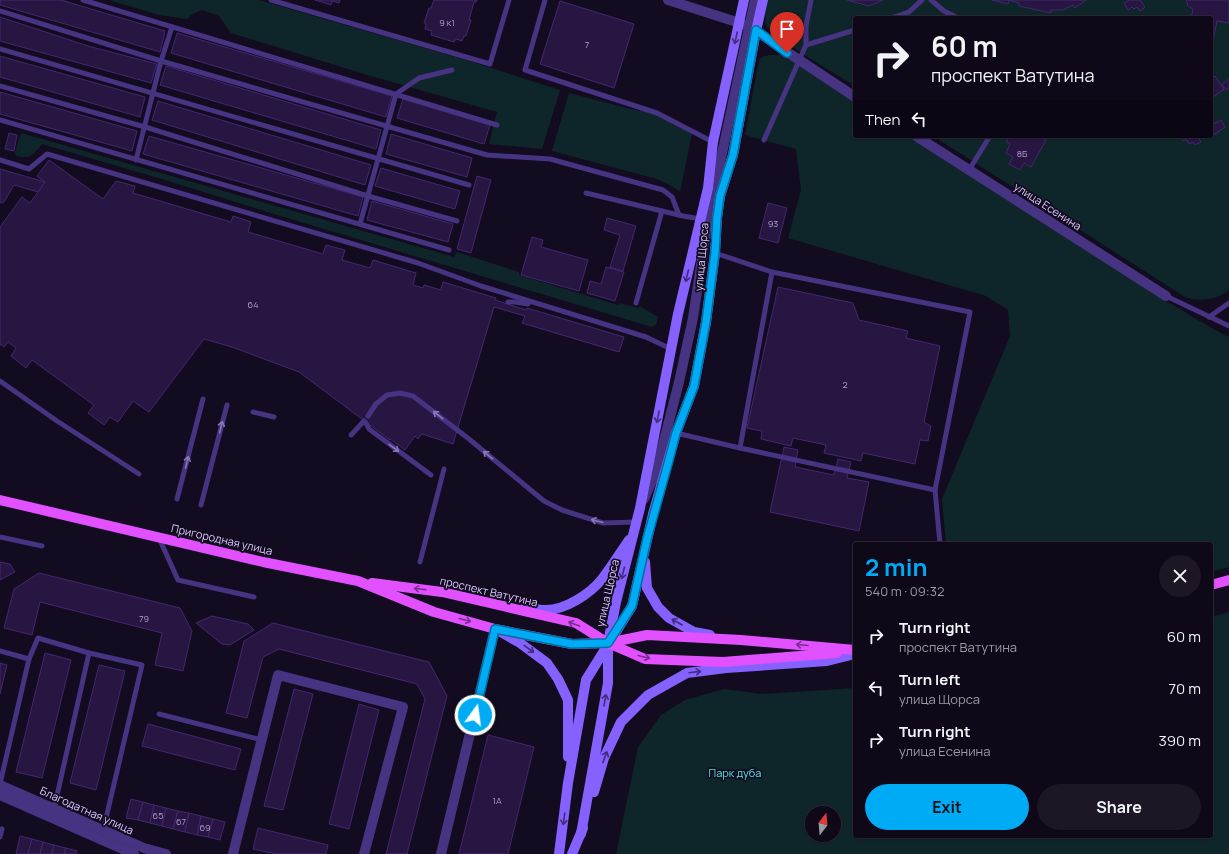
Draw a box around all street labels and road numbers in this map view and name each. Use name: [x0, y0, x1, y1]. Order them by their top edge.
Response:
street label: улица Есенина: [1011, 179, 1085, 233]
street label: улица Щорса: [691, 222, 711, 292]
street label: Пригородная улица: [170, 520, 274, 558]
street label: улица Щорса: [592, 558, 622, 628]
street label: проспект Ватутина: [439, 572, 539, 610]
street label: Благодатная улица: [38, 783, 136, 837]

